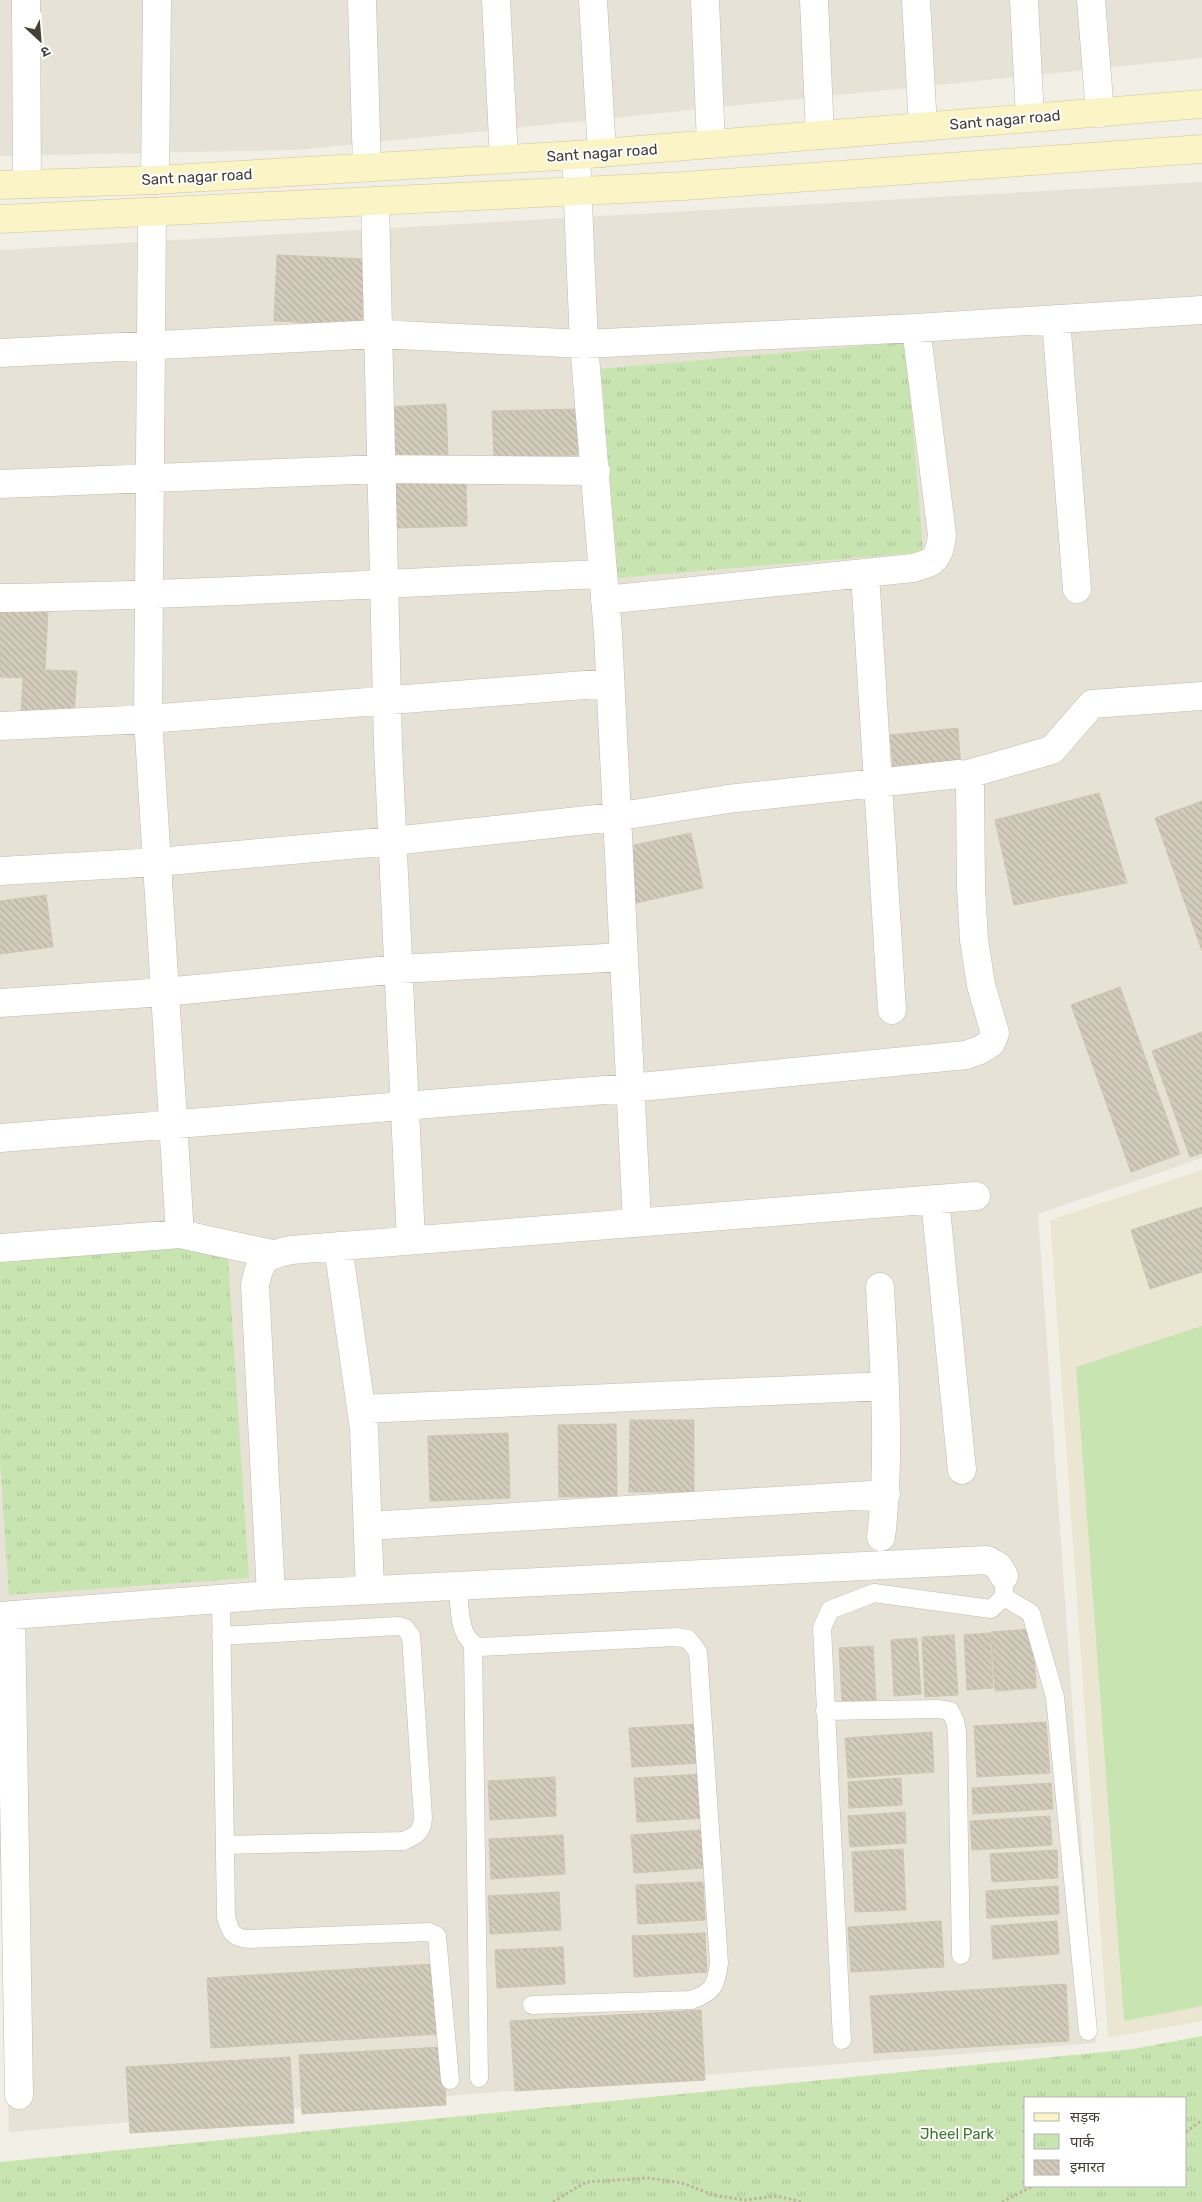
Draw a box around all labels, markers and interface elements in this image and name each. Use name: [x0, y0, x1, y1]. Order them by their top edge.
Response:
north arrow: [15, 15, 65, 65]
text: उ: [37, 42, 53, 61]
street label: Sant nagar road: [949, 106, 1061, 134]
street label: Sant nagar road: [546, 140, 658, 166]
street label: Sant nagar road: [141, 165, 253, 189]
legend: [1024, 2097, 1187, 2187]
text: सड़क: [1070, 2108, 1100, 2126]
park label: Jheel Park: [920, 2125, 994, 2143]
text: पार्क: [1070, 2133, 1094, 2151]
text: इमारत: [1070, 2158, 1105, 2176]

